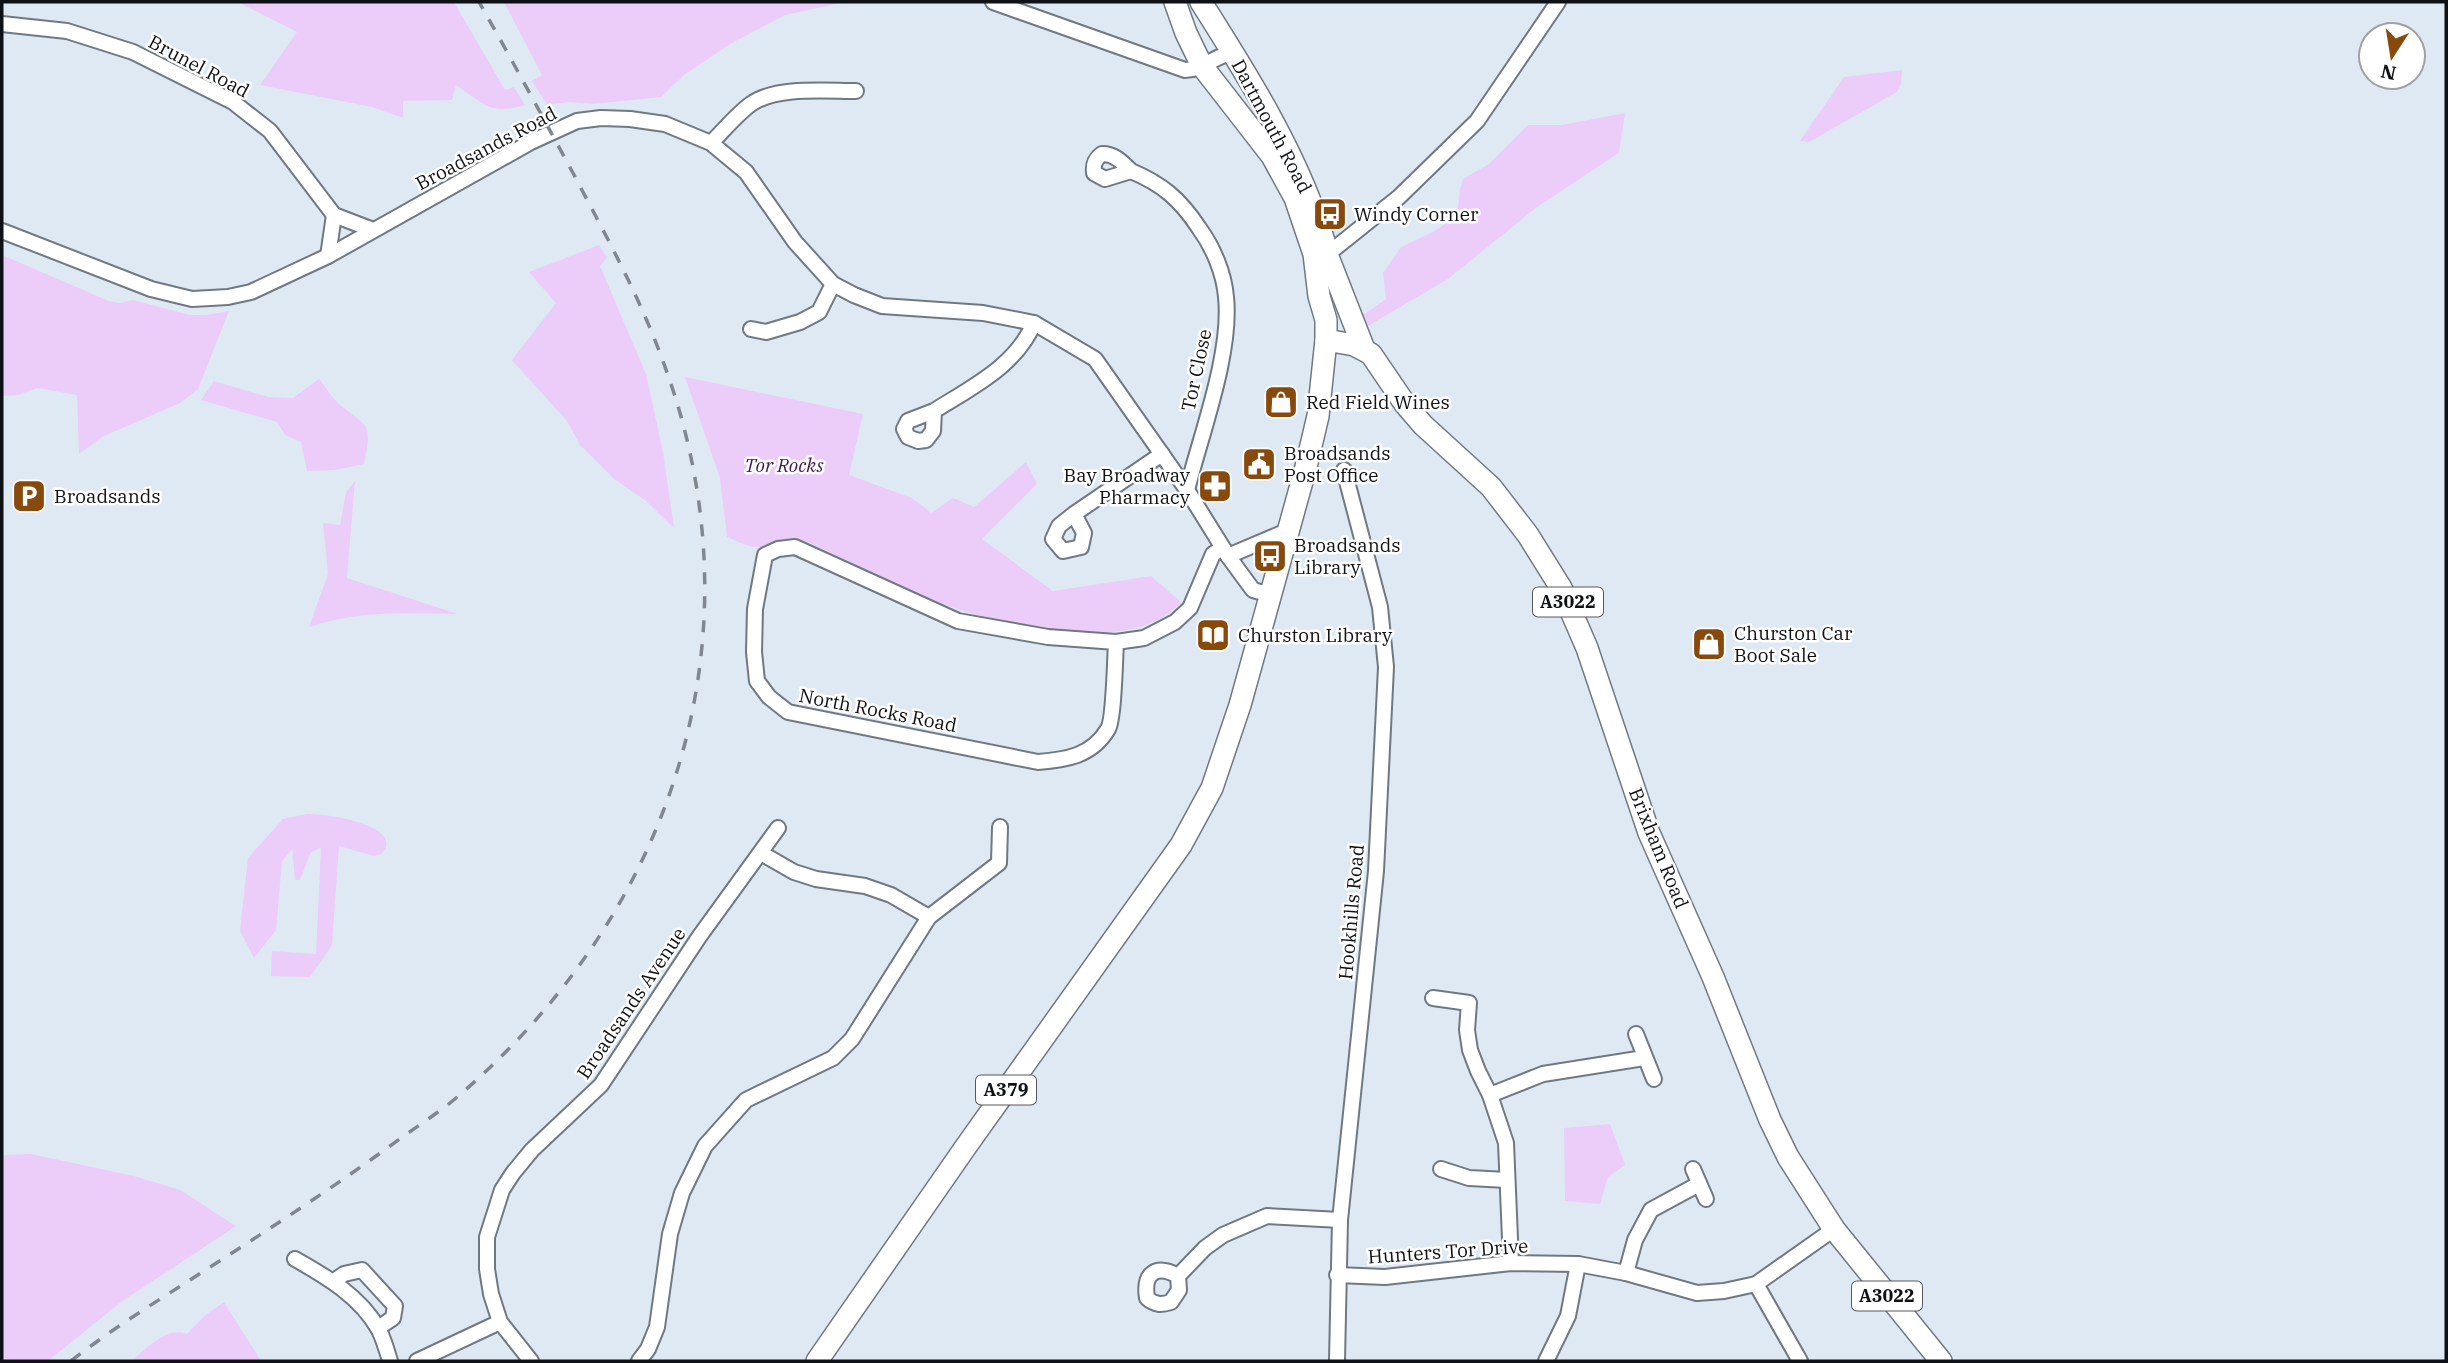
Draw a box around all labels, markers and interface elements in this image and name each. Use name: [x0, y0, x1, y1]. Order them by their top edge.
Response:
north arrow: [2357, 21, 2427, 91]
street label: Brunel Road: [144, 29, 254, 103]
street label: Dartmouth Road: [1227, 55, 1317, 197]
text: N: [2379, 59, 2398, 86]
street label: Broadsands Road: [411, 101, 561, 195]
bus stop icon: Windy Corner: [1311, 195, 1349, 233]
place label: Windy Corner: [1354, 202, 1479, 226]
street label: Tor Close: [1176, 327, 1216, 413]
shop icon: Red Field Wines: [1262, 383, 1300, 421]
place label: Red Field Wines: [1306, 390, 1450, 414]
place label: Broadsands Post Office: [1284, 441, 1391, 487]
public building icon: Broadsands Post Office: [1240, 445, 1278, 483]
park label: Tor Rocks: [745, 453, 823, 477]
place label: Bay Broadway Pharmacy: [1064, 463, 1191, 509]
pharmacy icon: Bay Broadway Pharmacy: [1196, 467, 1234, 505]
parking icon: Broadsands: [10, 477, 48, 515]
place label: Broadsands: [54, 484, 161, 508]
place label: Broadsands Library: [1294, 533, 1401, 579]
bus stop icon: Broadsands Library: [1251, 537, 1289, 575]
road number: A3022: [1533, 588, 1603, 616]
library icon: Churston Library: [1194, 616, 1232, 654]
place label: Churston Car Boot Sale: [1734, 621, 1853, 667]
place label: Churston Library: [1238, 623, 1393, 647]
shop icon: Churston Car Boot Sale: [1690, 625, 1728, 663]
street label: North Rocks Road: [797, 683, 959, 737]
street label: Brixham Road: [1624, 784, 1694, 912]
street label: Hookhills Road: [1333, 843, 1369, 981]
street label: Broadsands Avenue: [571, 923, 691, 1083]
road number: A379: [976, 1076, 1036, 1105]
street label: Hunters Tor Drive: [1367, 1233, 1529, 1269]
road number: A3022: [1852, 1282, 1922, 1310]

